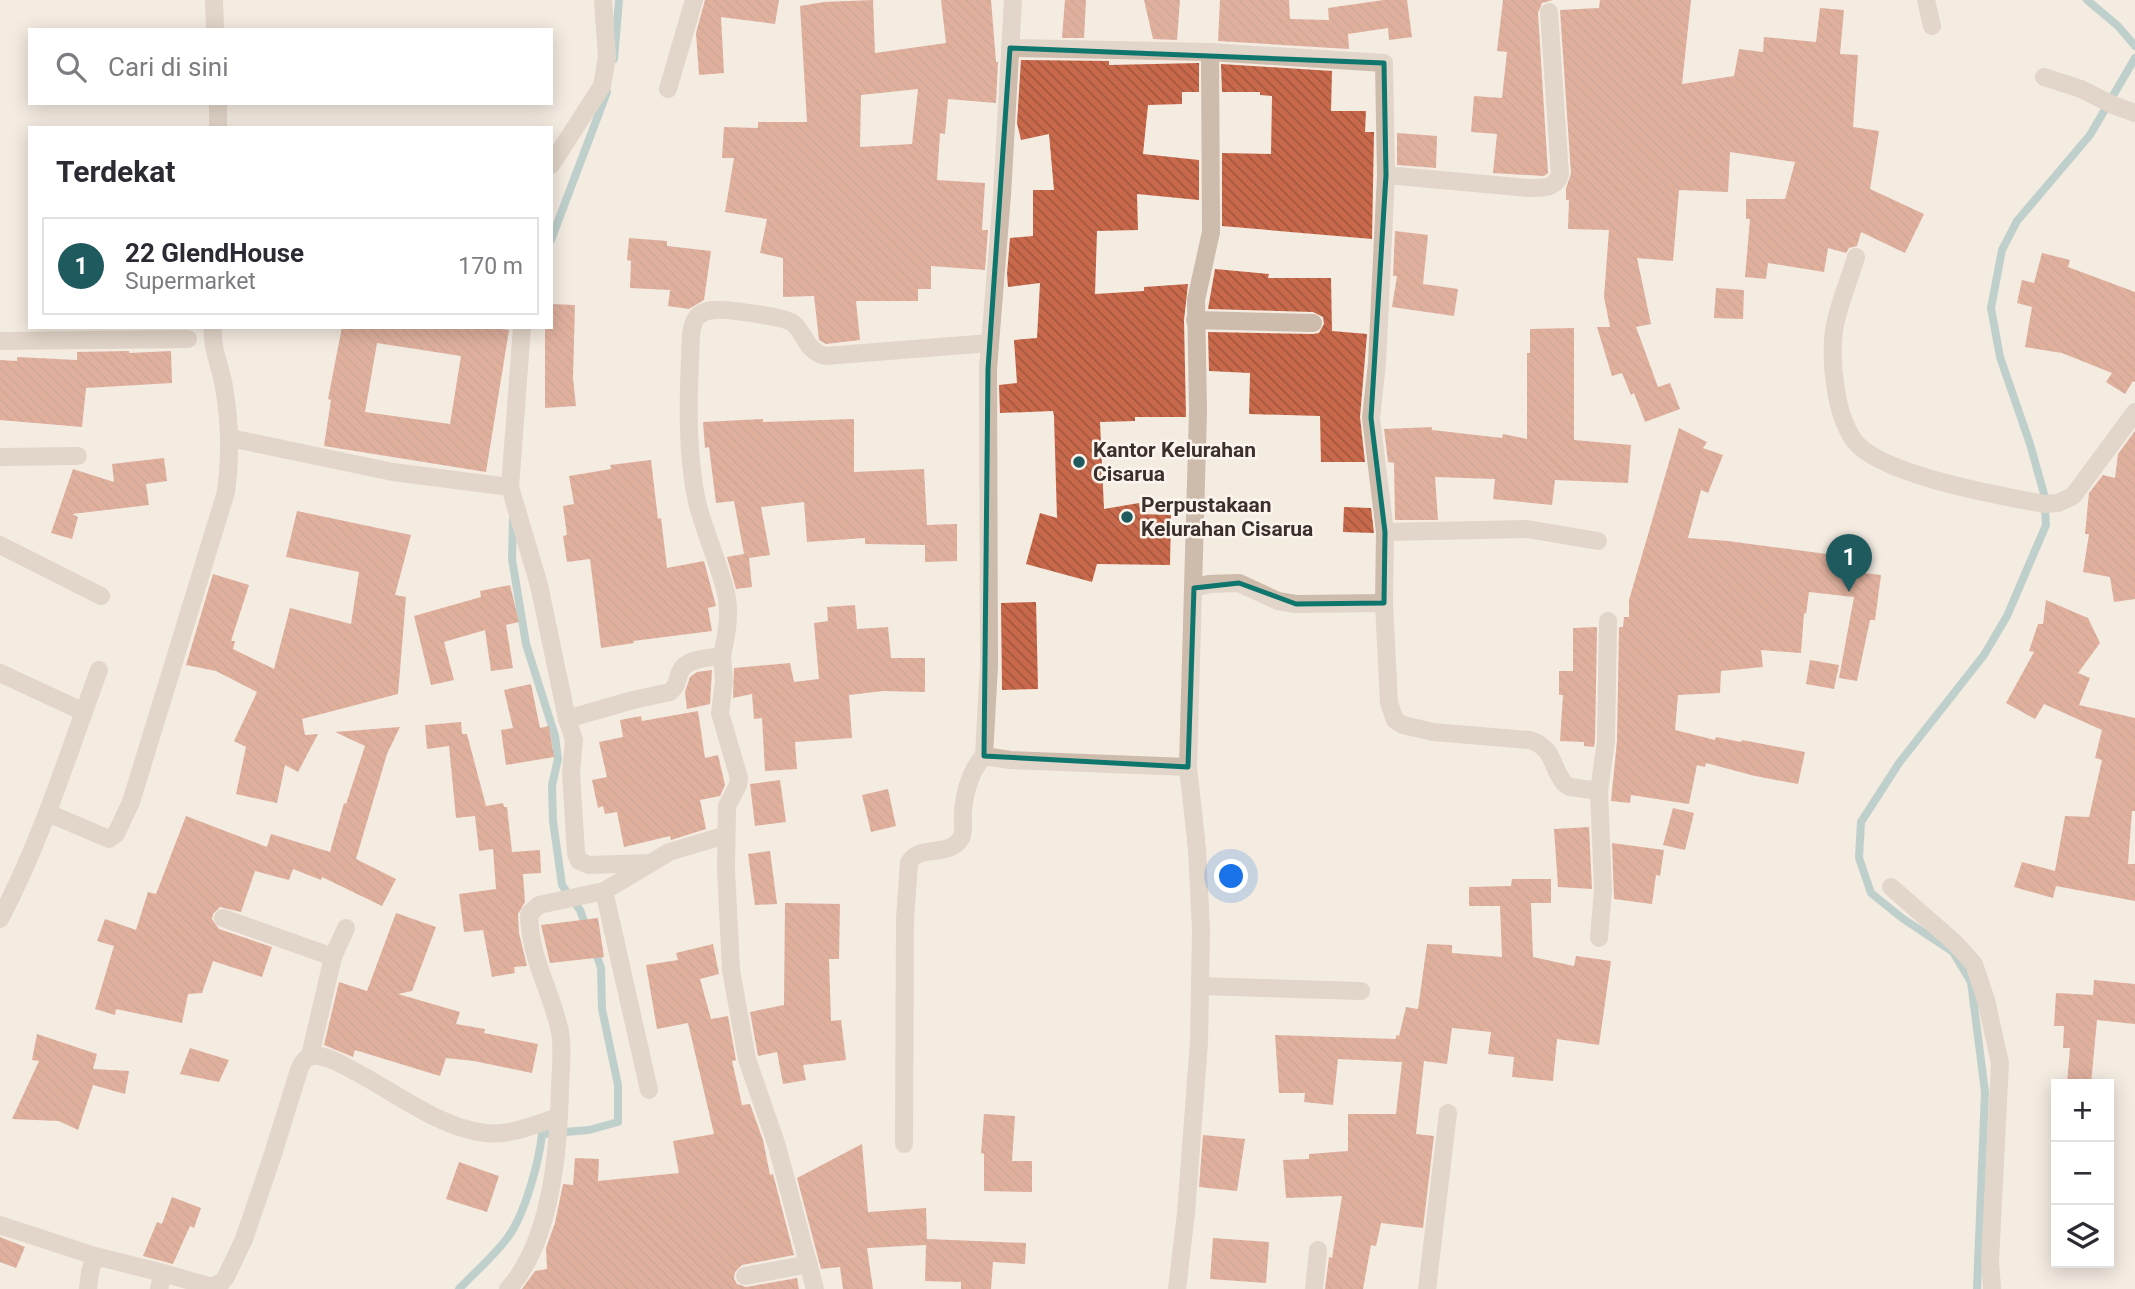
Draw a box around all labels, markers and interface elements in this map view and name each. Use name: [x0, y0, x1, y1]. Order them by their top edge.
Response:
search box: [28, 28, 553, 105]
icon: search: [52, 48, 90, 86]
text: Cari di sini: [108, 52, 229, 82]
text: Terdekat: [56, 154, 175, 189]
text: 22 GlendHouse: [125, 238, 304, 268]
text: 1: [74, 253, 88, 280]
text: 170 m: [458, 253, 523, 280]
text: Supermarket: [125, 268, 256, 295]
place label: Kantor Kelurahan Cisarua: [1093, 438, 1256, 486]
marker: Kantor Kelurahan Cisarua: [1071, 454, 1087, 470]
place label: Perpustakaan Kelurahan Cisarua: [1141, 493, 1313, 541]
marker: Perpustakaan Kelurahan Cisarua: [1119, 509, 1135, 525]
pin: 1: [1826, 534, 1872, 592]
your location: [1214, 859, 1248, 893]
map controls: [2051, 1079, 2114, 1268]
button: +: [2051, 1079, 2114, 1142]
button: −: [2051, 1142, 2114, 1205]
button: layers: [2051, 1205, 2114, 1268]

